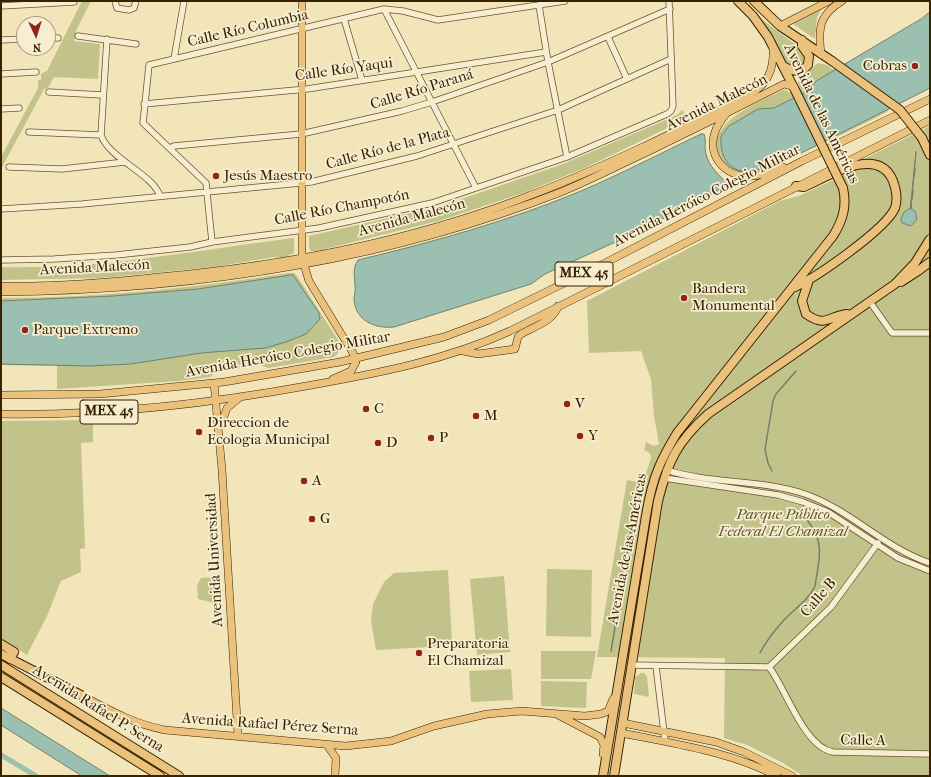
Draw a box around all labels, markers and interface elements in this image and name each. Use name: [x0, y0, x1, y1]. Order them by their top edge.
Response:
street label: Calle Río Columbia: [186, 6, 310, 52]
north arrow: [16, 16, 56, 56]
text: N: [32, 41, 41, 54]
street label: Avenida de las Américas: [779, 41, 863, 187]
street label: Calle Río Yaqui: [294, 54, 394, 86]
place label: Cobras: [863, 57, 907, 75]
marker: Cobras: [910, 61, 920, 71]
street label: Calle Río Paraná: [368, 66, 476, 114]
street label: Avenida Malecón: [663, 71, 771, 135]
street label: Calle Río de la Plata: [324, 124, 452, 174]
street label: Avenida Heróico Colegio Militar: [610, 141, 804, 251]
place label: Jesús Maestro: [224, 167, 312, 185]
marker: Jesús Maestro: [211, 171, 221, 181]
street label: Calle Río Champotón: [273, 186, 411, 230]
street label: Avenida Malecón: [356, 195, 468, 241]
street label: Avenida Malecón: [39, 256, 151, 280]
road number: MEX 45: [555, 262, 613, 286]
place label: Bandera Monumental: [692, 280, 775, 315]
marker: Bandera Monumental: [679, 293, 689, 303]
place label: Parque Extremo: [33, 321, 138, 339]
marker: Parque Extremo: [20, 325, 30, 335]
street label: Avenida Heróico Colegio Militar: [184, 328, 392, 382]
place label: V: [575, 395, 585, 413]
marker: V: [562, 399, 572, 409]
road number: MEX 45: [80, 400, 138, 424]
place label: C: [374, 400, 384, 418]
marker: C: [361, 404, 371, 414]
place label: M: [484, 407, 498, 425]
marker: M: [471, 411, 481, 421]
place label: Direccion de Ecologia Municipal: [207, 414, 330, 449]
marker: Direccion de Ecologia Municipal: [194, 427, 204, 437]
place label: Y: [588, 427, 598, 445]
place label: P: [439, 429, 448, 447]
marker: Y: [575, 431, 585, 441]
marker: P: [426, 433, 436, 443]
place label: D: [386, 434, 397, 452]
marker: D: [373, 438, 383, 448]
place label: A: [312, 472, 322, 490]
street label: Avenida de las Américas: [605, 472, 651, 626]
marker: A: [299, 476, 309, 486]
street label: Avenida Universidad: [203, 493, 227, 627]
park label: Parque Público Federal El Chamizal: [719, 506, 847, 541]
place label: G: [320, 510, 331, 528]
marker: G: [307, 514, 317, 524]
street label: Calle B: [797, 575, 841, 621]
place label: Preparatoria El Chamizal: [427, 635, 509, 670]
marker: Preparatoria El Chamizal: [414, 648, 424, 658]
street label: Avenida Rafael P. Serna: [29, 661, 167, 757]
street label: Avenida Rafael Pérez Serna: [181, 710, 359, 740]
street label: Calle A: [840, 732, 886, 750]

